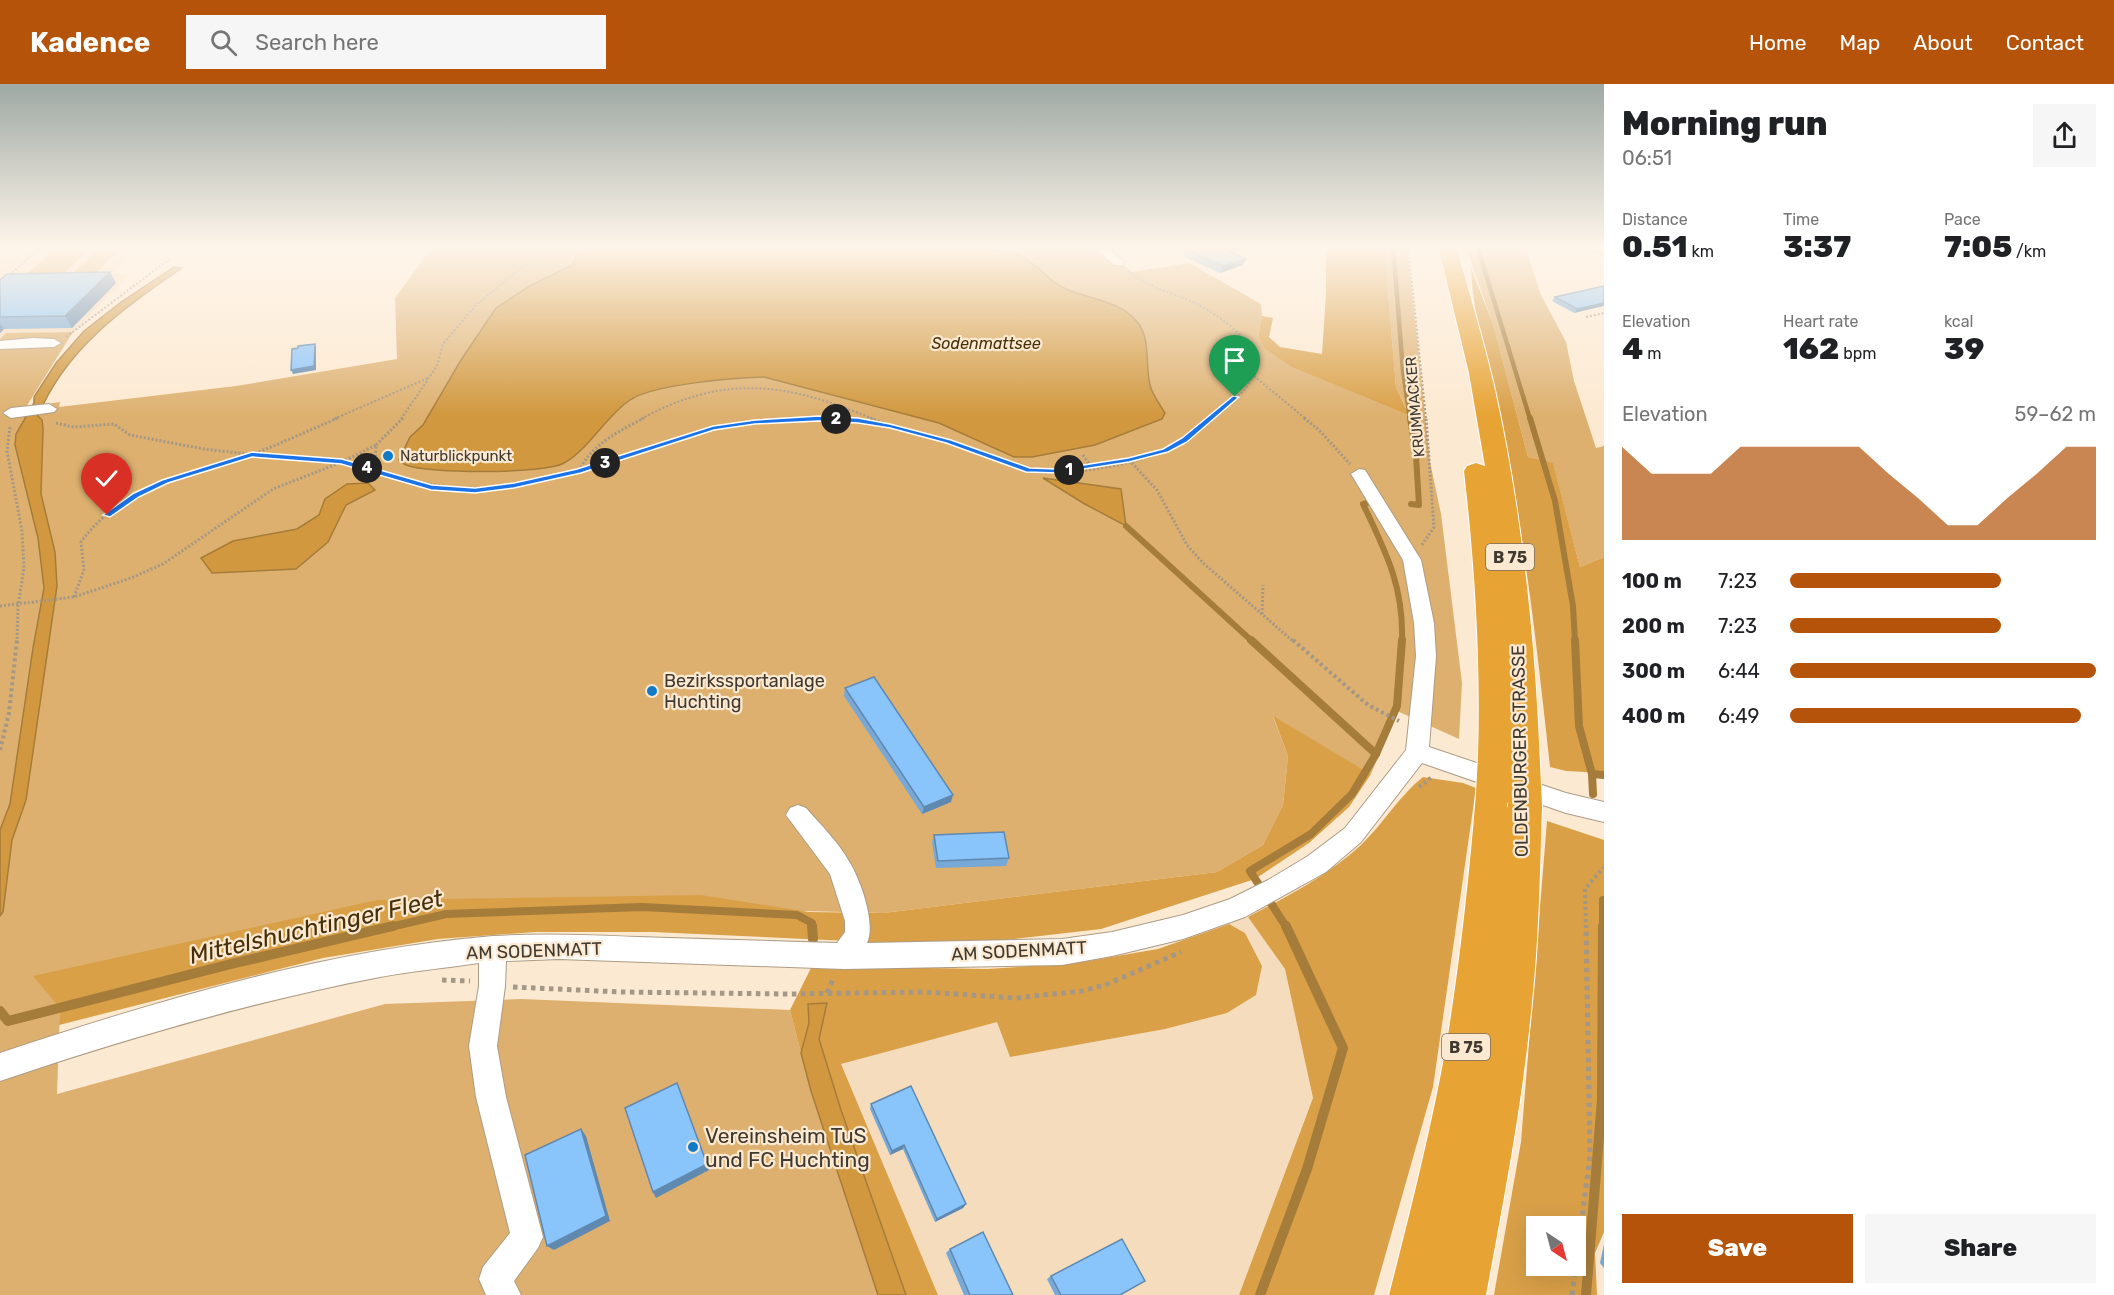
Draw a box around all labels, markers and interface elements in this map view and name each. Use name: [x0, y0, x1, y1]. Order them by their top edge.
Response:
search box: [186, 15, 606, 69]
text: Kadence: [30, 26, 150, 59]
icon: search: [207, 26, 240, 59]
text: Search here: [255, 29, 379, 56]
text: Home: [1749, 30, 1806, 55]
text: Map: [1839, 30, 1880, 55]
text: About: [1913, 30, 1973, 55]
text: Contact: [2006, 30, 2084, 55]
text: Morning run: [1622, 104, 1827, 143]
button: share: [2033, 104, 2096, 167]
text: 06:51: [1622, 146, 1672, 170]
text: Distance: [1622, 210, 1688, 229]
text: Time: [1783, 210, 1819, 229]
text: Pace: [1944, 210, 1981, 229]
text: 0.51: [1622, 229, 1688, 265]
text: 3:37: [1783, 229, 1851, 265]
text: 7:05: [1944, 229, 2012, 265]
text: km: [1688, 242, 1714, 261]
text: /km: [2012, 242, 2046, 261]
text: Elevation: [1622, 312, 1691, 331]
text: Heart rate: [1783, 312, 1858, 331]
text: kcal: [1944, 312, 1973, 331]
text: 4: [1622, 331, 1643, 367]
text: 162: [1783, 331, 1839, 367]
text: 39: [1944, 331, 1984, 367]
water label: Sodenmattsee: [931, 334, 1041, 353]
pin: [1209, 335, 1260, 397]
icon: arrive: [1218, 344, 1251, 377]
text: m: [1643, 344, 1661, 363]
text: bpm: [1839, 344, 1876, 363]
street label: KRUMMACKER: [1402, 356, 1428, 458]
text: Elevation: [1622, 402, 1708, 426]
text: 59–62 m: [2015, 402, 2096, 426]
pin: 2: [821, 404, 851, 434]
text: 2: [831, 409, 841, 428]
place label: Naturblickpunkt: [400, 447, 512, 465]
pin: 3: [590, 448, 620, 478]
marker: Naturblickpunkt: [381, 449, 395, 463]
pin: [81, 453, 132, 515]
pin: 4: [352, 453, 382, 483]
text: 3: [600, 453, 610, 472]
pin: 1: [1054, 455, 1084, 485]
text: 4: [362, 458, 372, 477]
text: 1: [1065, 460, 1073, 479]
icon: check: [90, 462, 123, 495]
road number: B 75: [1486, 544, 1534, 570]
text: 100 m: [1622, 569, 1682, 593]
text: 7:23: [1718, 569, 1757, 593]
text: 200 m: [1622, 614, 1685, 638]
text: 7:23: [1718, 614, 1757, 638]
street label: OLDENBURGER STRASSE: [1507, 645, 1533, 857]
text: 300 m: [1622, 659, 1685, 683]
text: 6:44: [1718, 659, 1760, 683]
place label: Bezirkssportanlage Huchting: [664, 670, 825, 713]
marker: Bezirkssportanlage Huchting: [645, 684, 659, 698]
text: 400 m: [1622, 704, 1685, 728]
text: 6:49: [1718, 704, 1759, 728]
water label: Mittelshuchtinger Fleet: [187, 884, 446, 970]
street label: AM SODENMATT: [951, 936, 1087, 966]
street label: AM SODENMATT: [466, 938, 602, 964]
road number: B 75: [1442, 1034, 1490, 1060]
place label: Vereinsheim TuS und FC Huchting: [705, 1123, 870, 1172]
marker: Vereinsheim TuS und FC Huchting: [686, 1140, 700, 1154]
button: Save: [1622, 1214, 1853, 1283]
button: Share: [1865, 1214, 2096, 1283]
north arrow: [1526, 1216, 1586, 1276]
map controls: [1526, 1216, 1586, 1276]

